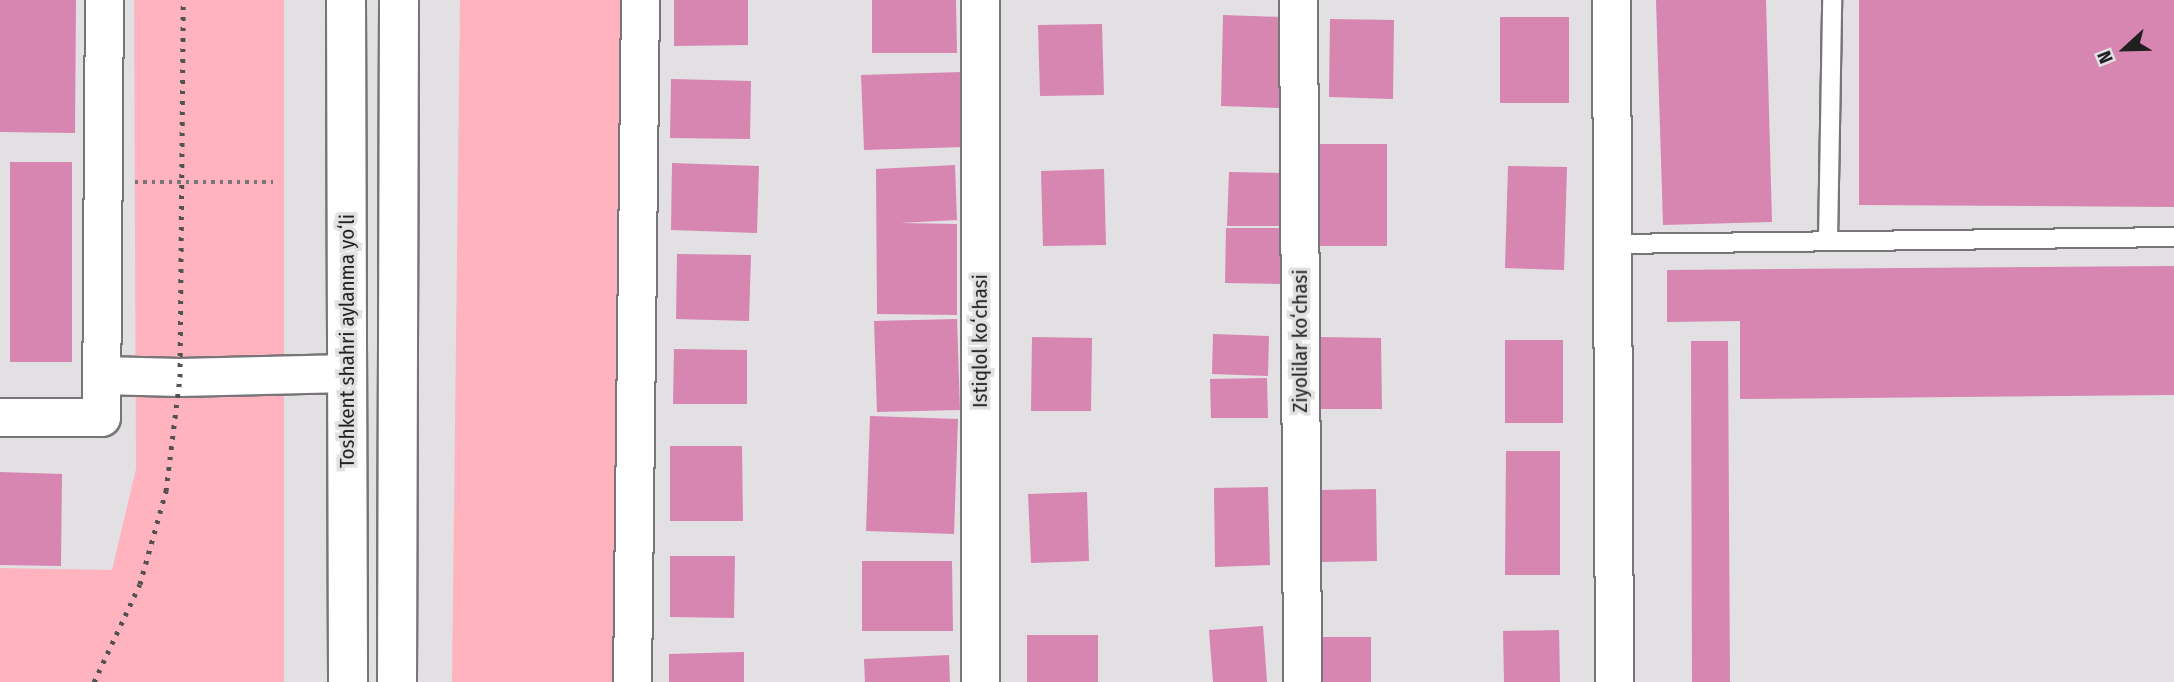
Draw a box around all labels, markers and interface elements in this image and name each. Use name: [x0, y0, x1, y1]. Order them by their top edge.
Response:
north arrow: [2090, 14, 2160, 84]
text: N: [2092, 47, 2118, 67]
street label: Toshkent shahri aylanma yoʻli: [334, 214, 360, 468]
street label: Ziyolilar koʻchasi: [1287, 269, 1313, 413]
street label: Istiqlol koʻchasi: [967, 274, 993, 408]

